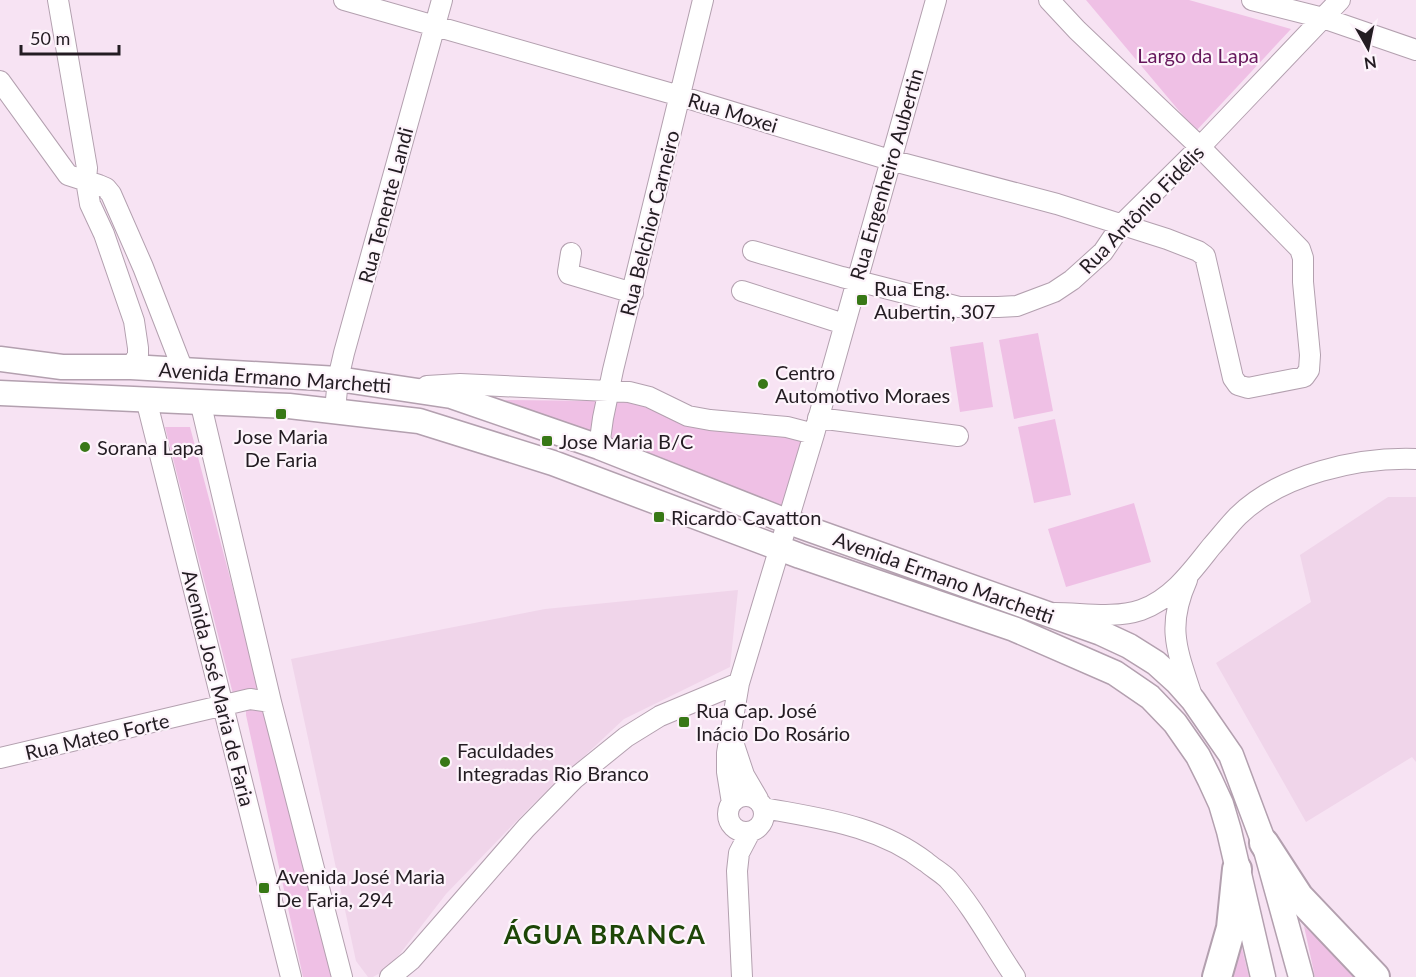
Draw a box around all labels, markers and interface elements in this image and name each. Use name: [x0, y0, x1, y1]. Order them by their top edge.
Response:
scale bar: [21, 18, 118, 56]
north arrow: [1338, 18, 1398, 78]
text: 50 m: [30, 27, 70, 49]
park label: Largo da Lapa: [1137, 43, 1259, 67]
text: N: [1363, 53, 1378, 74]
street label: Rua Engenheiro Aubertin: [844, 65, 928, 283]
street label: Rua Moxei: [685, 87, 781, 137]
street label: Rua Tenente Landi: [353, 124, 417, 286]
street label: Rua Belchior Carneiro: [614, 128, 684, 318]
street label: Rua Antônio Fidélis: [1074, 140, 1208, 278]
place label: Rua Eng. Aubertin, 307: [874, 276, 995, 323]
marker: Rua Eng. Aubertin, 307: [855, 293, 869, 307]
street label: Avenida Ermano Marchetti: [158, 357, 392, 397]
place label: Centro Automotivo Moraes: [775, 360, 950, 407]
marker: Centro Automotivo Moraes: [756, 377, 770, 391]
marker: Jose Maria De Faria: [274, 407, 288, 421]
place label: Jose Maria De Faria: [234, 424, 328, 471]
place label: Jose Maria B/C: [559, 429, 693, 453]
marker: Jose Maria B/C: [540, 434, 554, 448]
place label: Sorana Lapa: [97, 435, 204, 459]
marker: Sorana Lapa: [78, 440, 92, 454]
place label: Ricardo Cavatton: [671, 505, 821, 529]
marker: Ricardo Cavatton: [652, 510, 666, 524]
street label: Avenida Ermano Marchetti: [830, 526, 1058, 628]
street label: Avenida José Maria de Faria: [178, 567, 260, 809]
place label: Rua Cap. José Inácio Do Rosário: [696, 698, 850, 745]
street label: Rua Mateo Forte: [23, 708, 171, 764]
marker: Rua Cap. José Inácio Do Rosário: [677, 715, 691, 729]
place label: Faculdades Integradas Rio Branco: [457, 738, 649, 785]
marker: Faculdades Integradas Rio Branco: [438, 755, 452, 769]
place label: Avenida José Maria De Faria, 294: [276, 864, 445, 911]
marker: Avenida José Maria De Faria, 294: [257, 881, 271, 895]
district label: ÁGUA BRANCA: [503, 918, 706, 950]

